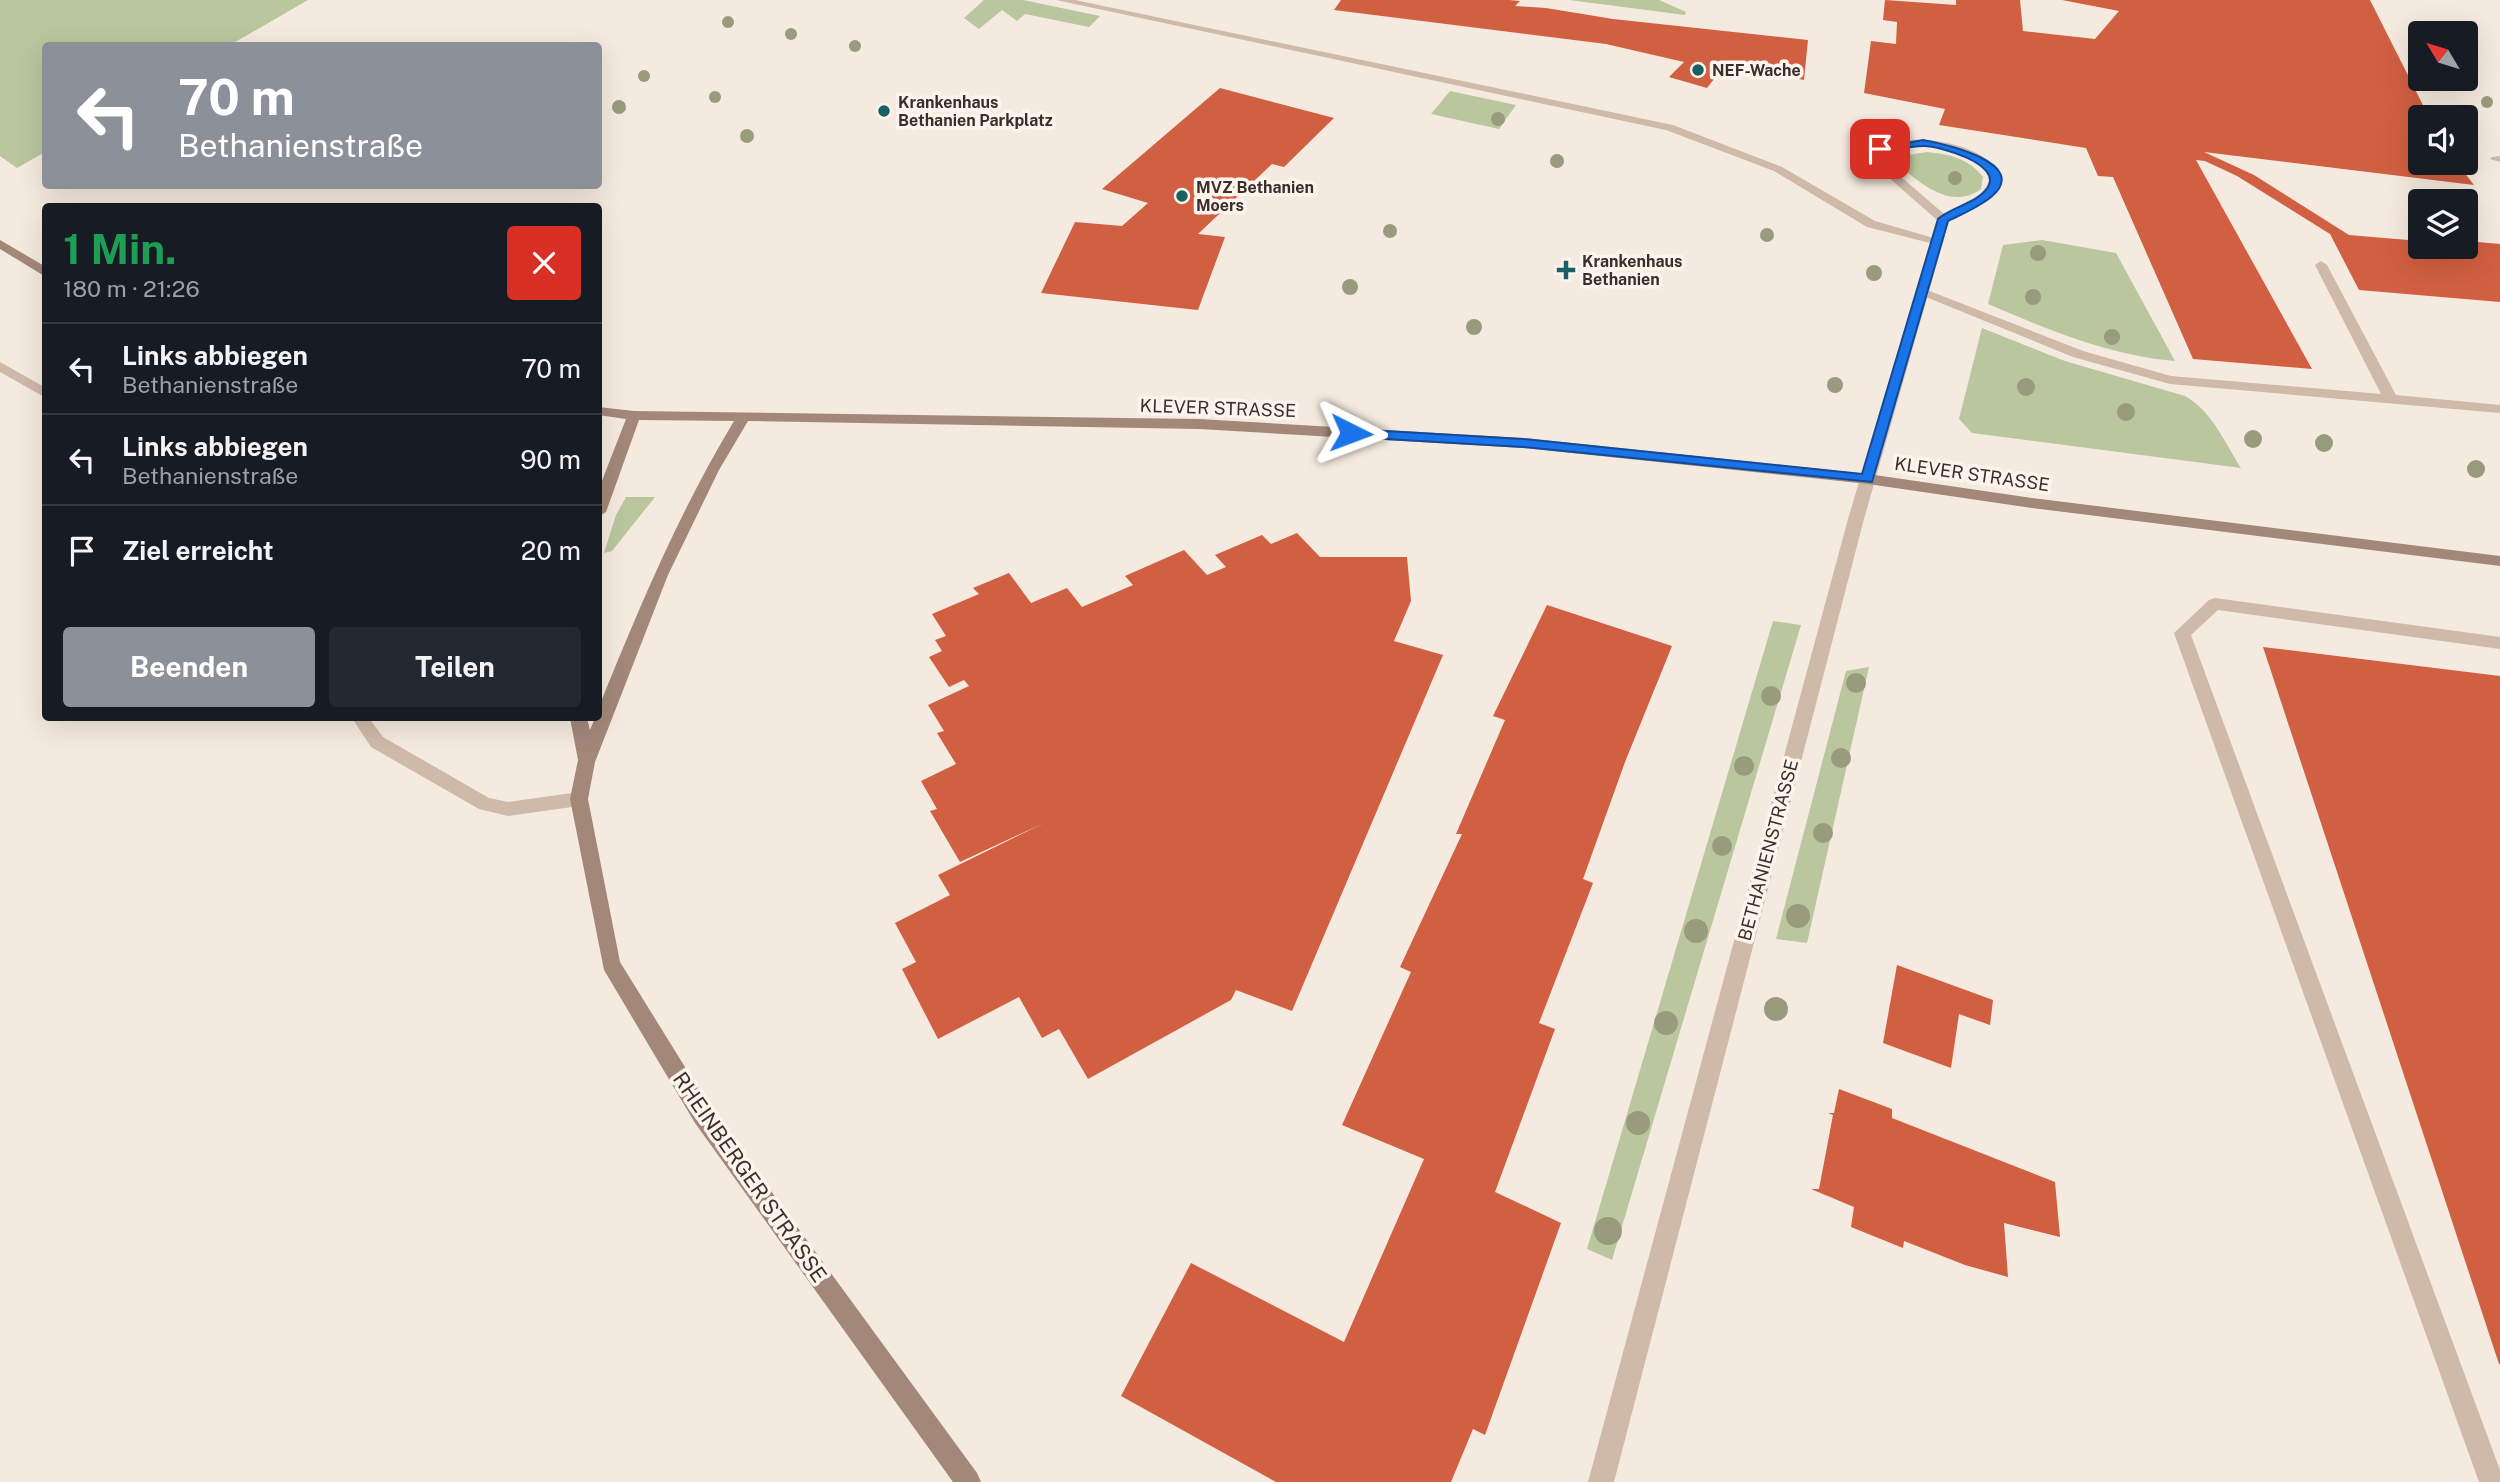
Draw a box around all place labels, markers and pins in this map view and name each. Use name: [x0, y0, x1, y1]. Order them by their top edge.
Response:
place label: NEF-Wache: [1712, 61, 1801, 80]
marker: NEF-Wache: [1690, 62, 1706, 78]
place label: Krankenhaus Bethanien Parkplatz: [898, 93, 1053, 130]
marker: Krankenhaus Bethanien Parkplatz: [876, 103, 892, 119]
pin: [1850, 119, 1910, 179]
place label: MVZ Bethanien Moers: [1196, 178, 1314, 215]
marker: MVZ Bethanien Moers: [1174, 188, 1190, 204]
place label: Krankenhaus Bethanien: [1582, 252, 1682, 289]
marker: Krankenhaus Bethanien: [1556, 260, 1576, 280]

